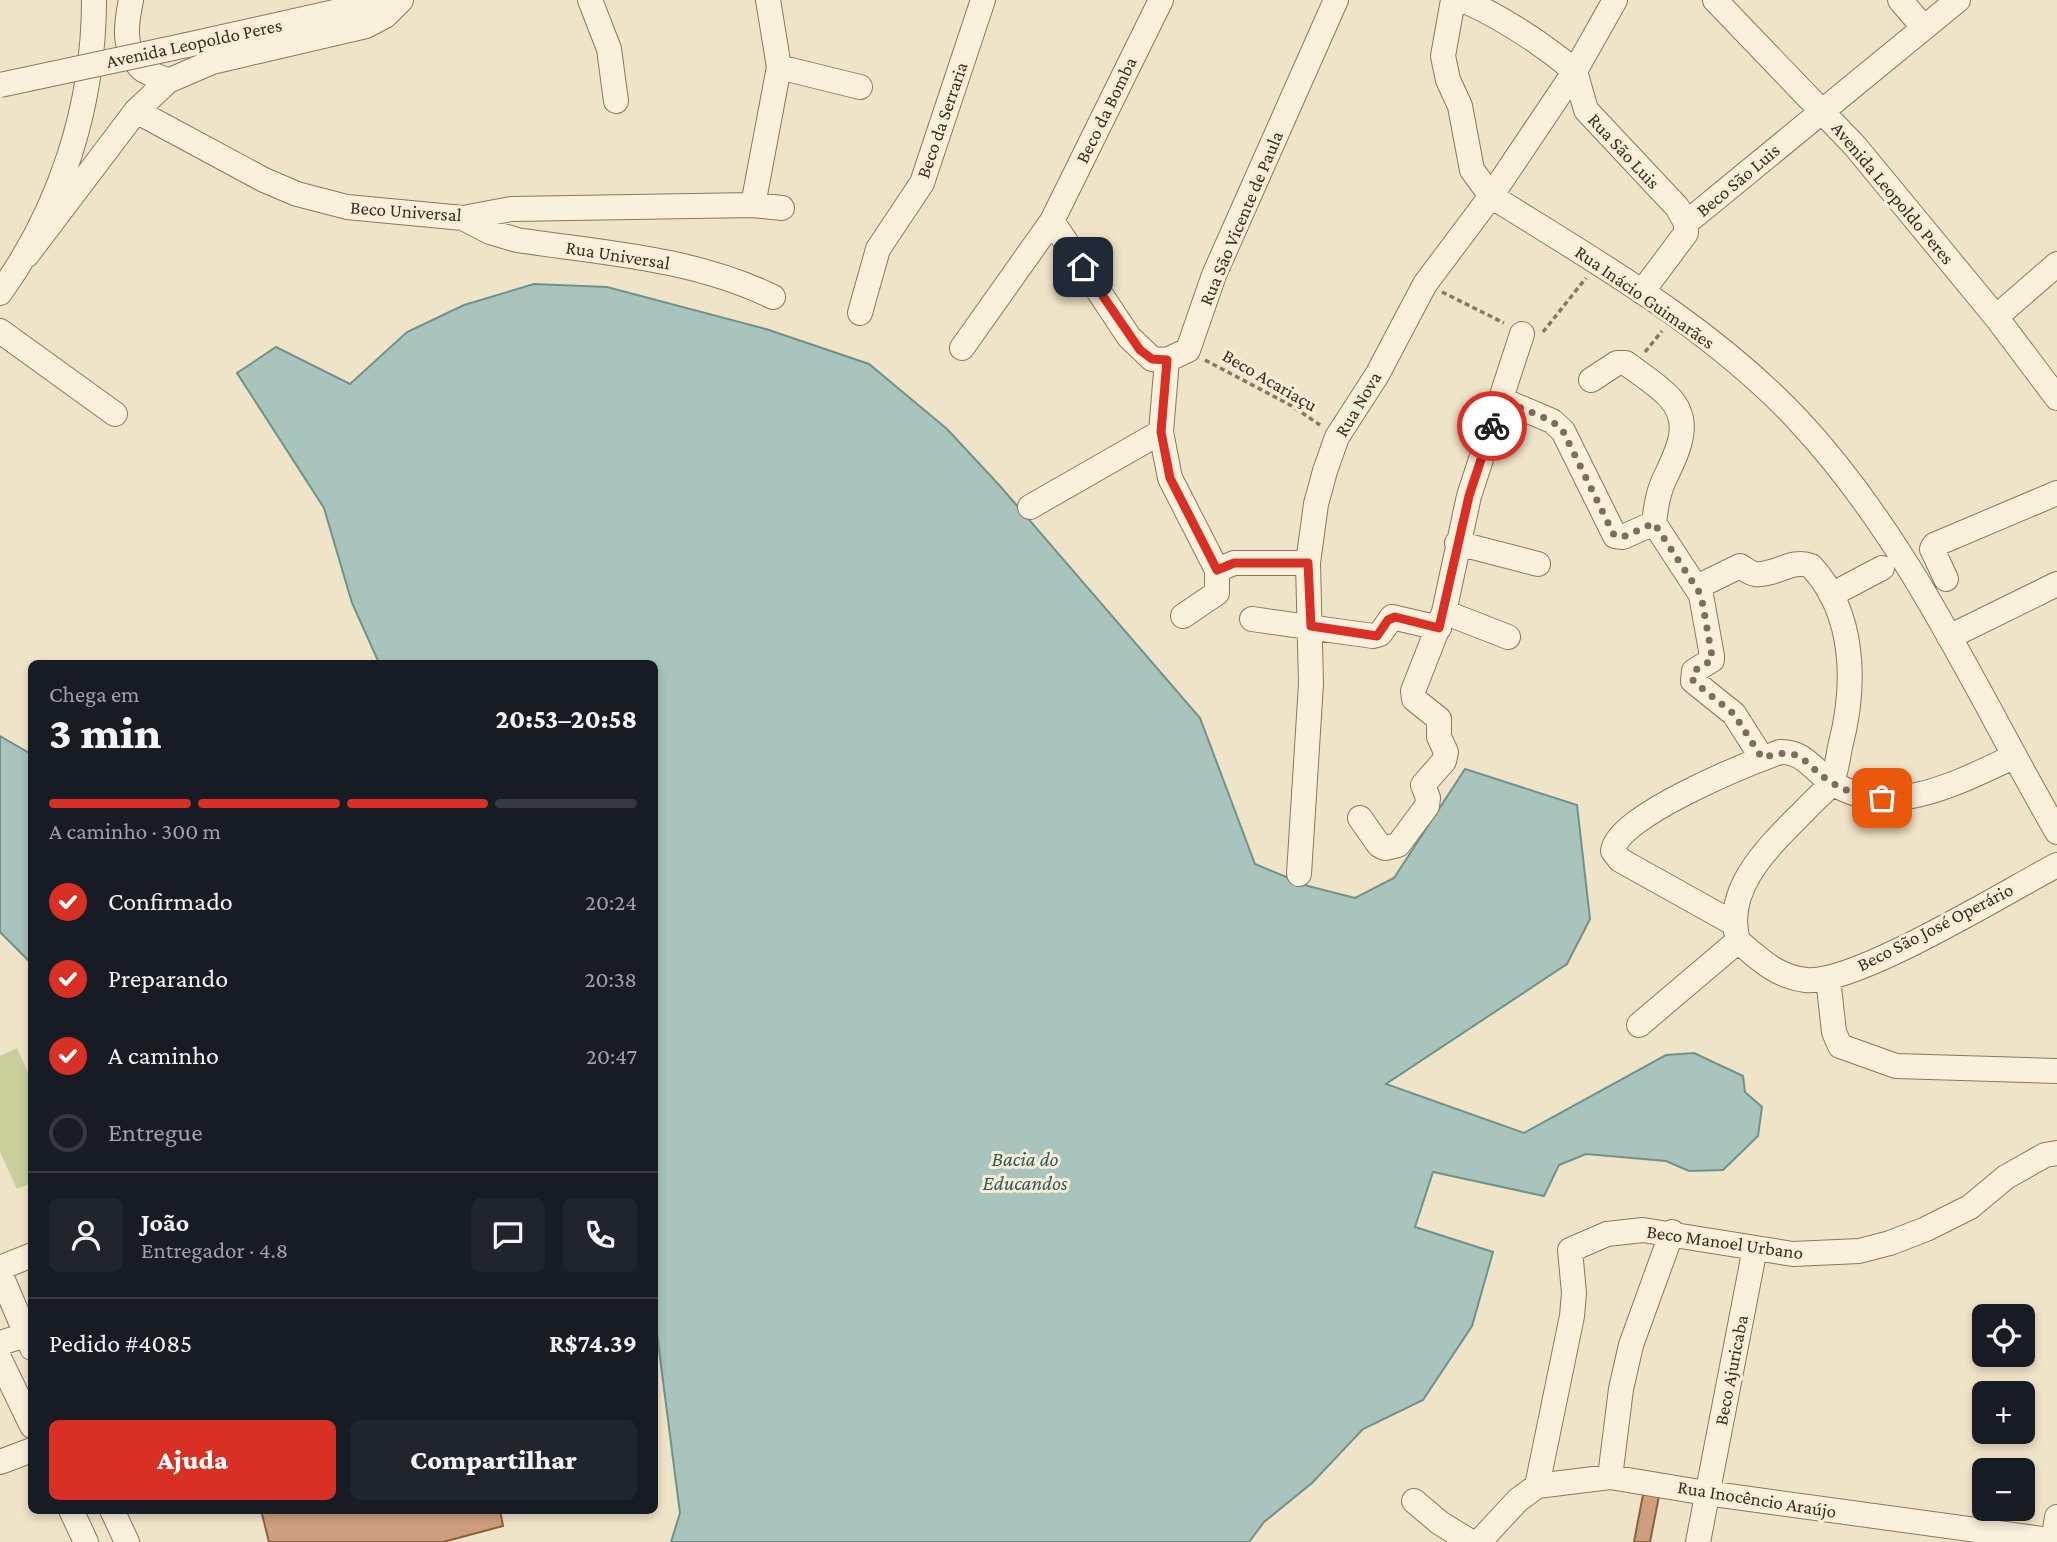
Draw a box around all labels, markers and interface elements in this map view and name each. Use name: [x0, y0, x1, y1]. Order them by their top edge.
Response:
street label: Avenida Leopoldo Peres: [104, 14, 284, 72]
street label: Beco da Bomba: [1071, 53, 1141, 167]
street label: Beco da Serraria: [912, 59, 972, 181]
street label: Rua São Luis: [1584, 109, 1664, 193]
street label: Avenida Leopoldo Peres: [1827, 118, 1959, 268]
street label: Rua São Vicente de Paula: [1195, 128, 1287, 308]
street label: Beco São Luis: [1692, 139, 1784, 221]
street label: Beco Universal: [349, 197, 463, 225]
street label: Rua Universal: [564, 236, 672, 274]
pin: [1053, 237, 1113, 297]
street label: Rua Inácio Guimarães: [1571, 241, 1719, 353]
icon: home: [1064, 248, 1102, 286]
street label: Beco Acariaçu: [1219, 345, 1321, 415]
street label: Rua Nova: [1330, 368, 1386, 440]
courier: [1457, 391, 1527, 461]
icon: bike: [1473, 407, 1511, 445]
text: Chega em: [49, 681, 140, 707]
text: 20:53–20:58: [495, 705, 637, 734]
text: 3 min: [49, 707, 161, 758]
pin: [1852, 768, 1912, 828]
icon: bag: [1863, 779, 1901, 817]
text: A caminho · 300 m: [49, 818, 221, 844]
street label: Beco São José Operário: [1854, 879, 2016, 975]
icon: check: [49, 883, 87, 921]
text: Confirmado: [108, 887, 233, 916]
text: 20:24: [585, 889, 637, 915]
icon: check: [49, 960, 87, 998]
text: Preparando: [108, 964, 228, 993]
text: 20:38: [584, 966, 637, 992]
icon: check: [49, 1037, 87, 1075]
text: A caminho: [108, 1041, 219, 1070]
text: 20:47: [586, 1043, 637, 1069]
text: Entregue: [108, 1118, 203, 1147]
water label: Bacia do Educandos: [983, 1147, 1068, 1195]
button: person: [49, 1198, 123, 1272]
button: chat: [471, 1198, 545, 1272]
button: phone: [563, 1198, 637, 1272]
text: João: [141, 1208, 189, 1237]
street label: Beco Manoel Urbano: [1645, 1221, 1805, 1263]
text: Entregador · 4.8: [141, 1237, 288, 1263]
map controls: [1972, 1304, 2035, 1521]
button: locate: [1972, 1304, 2035, 1367]
street label: Beco Ajuricaba: [1710, 1313, 1753, 1427]
text: Pedido #4085: [49, 1329, 192, 1358]
text: R$74.39: [549, 1329, 637, 1358]
button: +: [1972, 1381, 2035, 1444]
button: Ajuda: [49, 1420, 336, 1500]
button: Compartilhar: [350, 1420, 637, 1500]
button: −: [1972, 1458, 2035, 1521]
street label: Rua Inocêncio Araújo: [1676, 1476, 1838, 1523]

